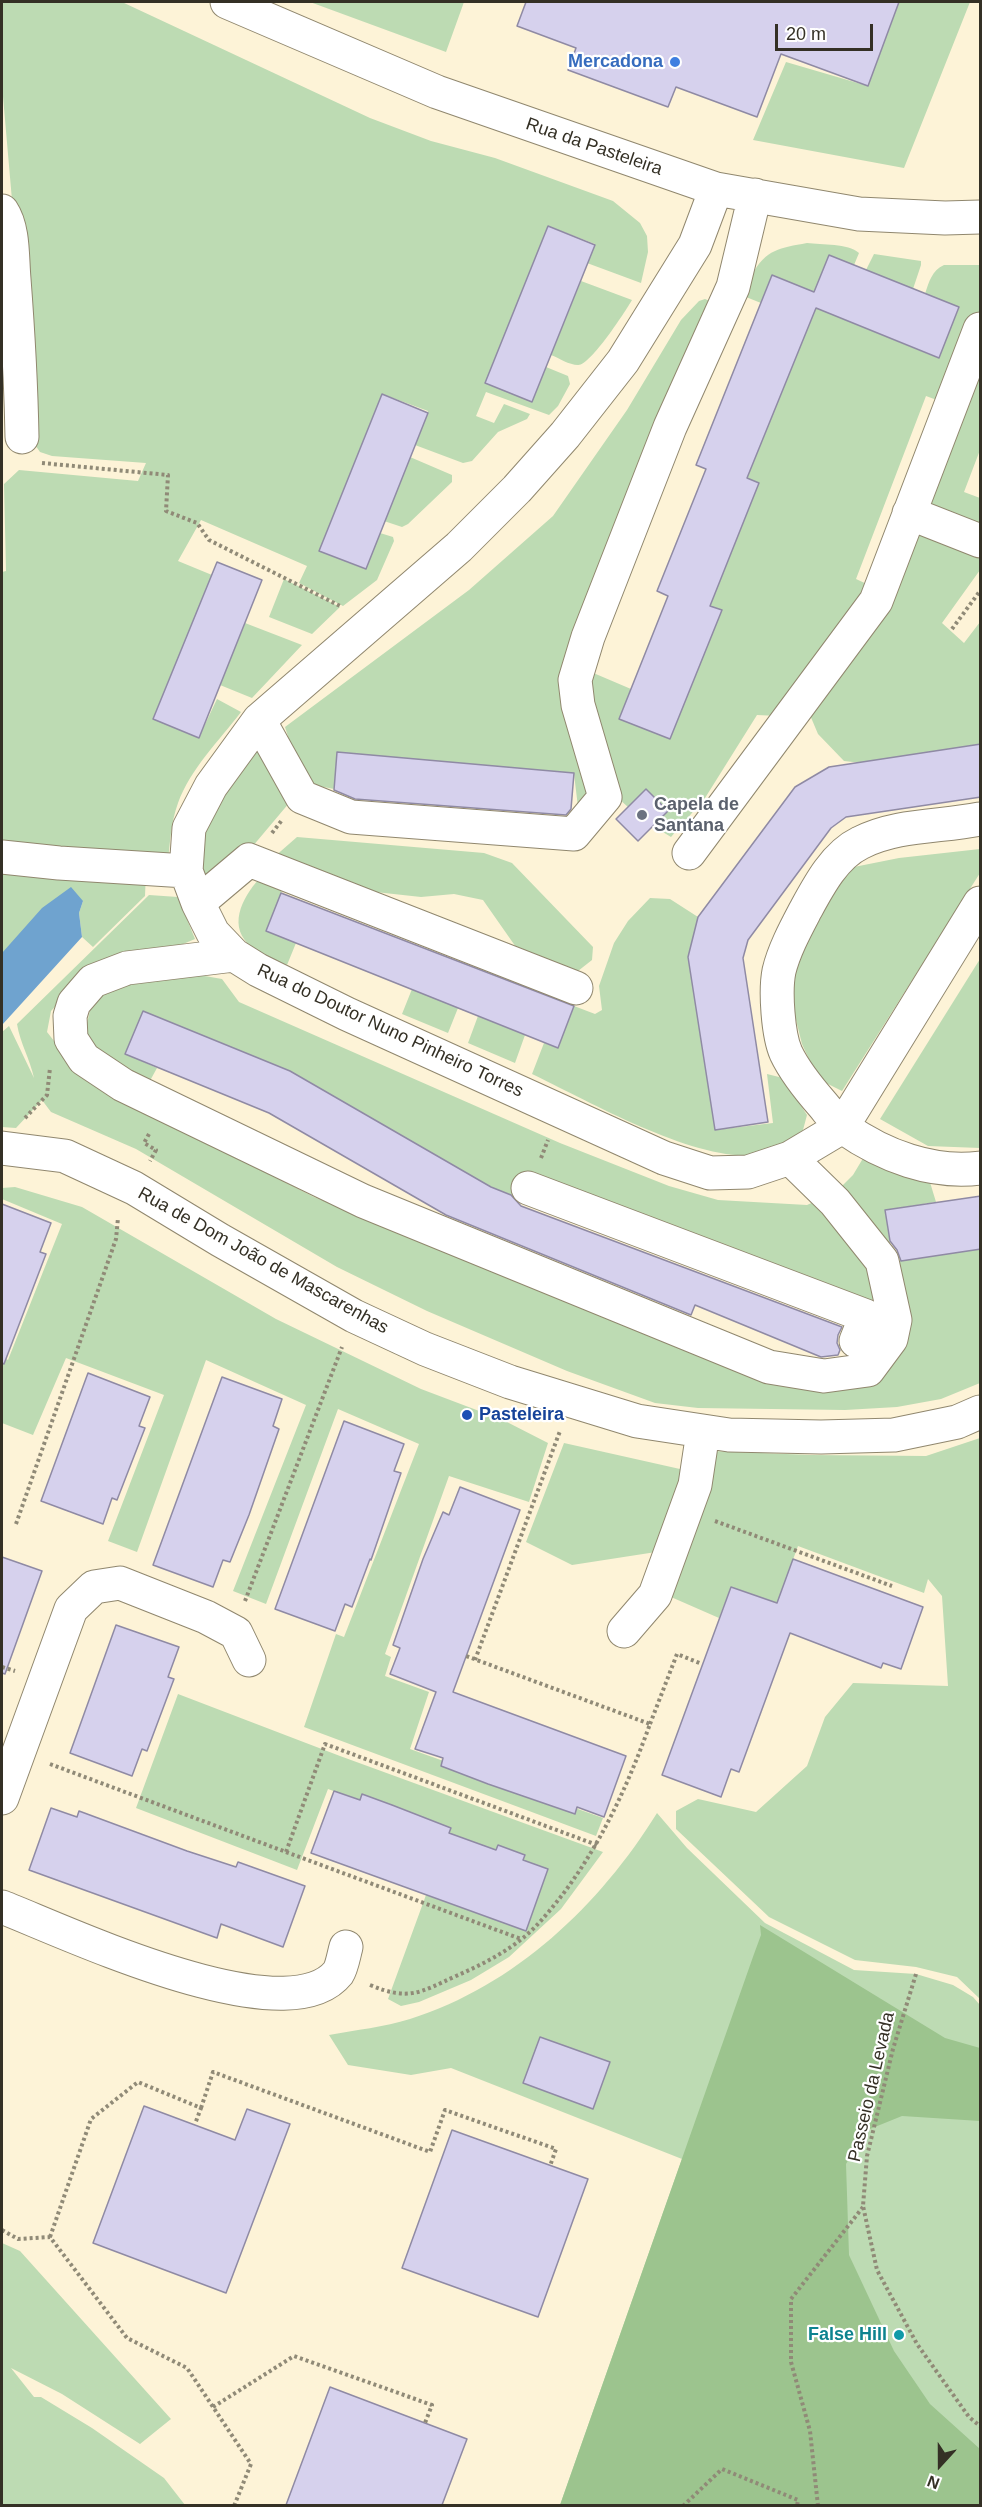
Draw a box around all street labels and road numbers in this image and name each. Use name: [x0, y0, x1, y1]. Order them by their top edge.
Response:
street label: Rua da Pasteleira: [523, 113, 665, 181]
street label: Rua do Doutor Nuno Pinheiro Torres: [253, 960, 527, 1102]
street label: Rua de Dom João de Mascarenhas: [134, 1183, 392, 1339]
street label: Passeio da Levada: [844, 2010, 900, 2164]

